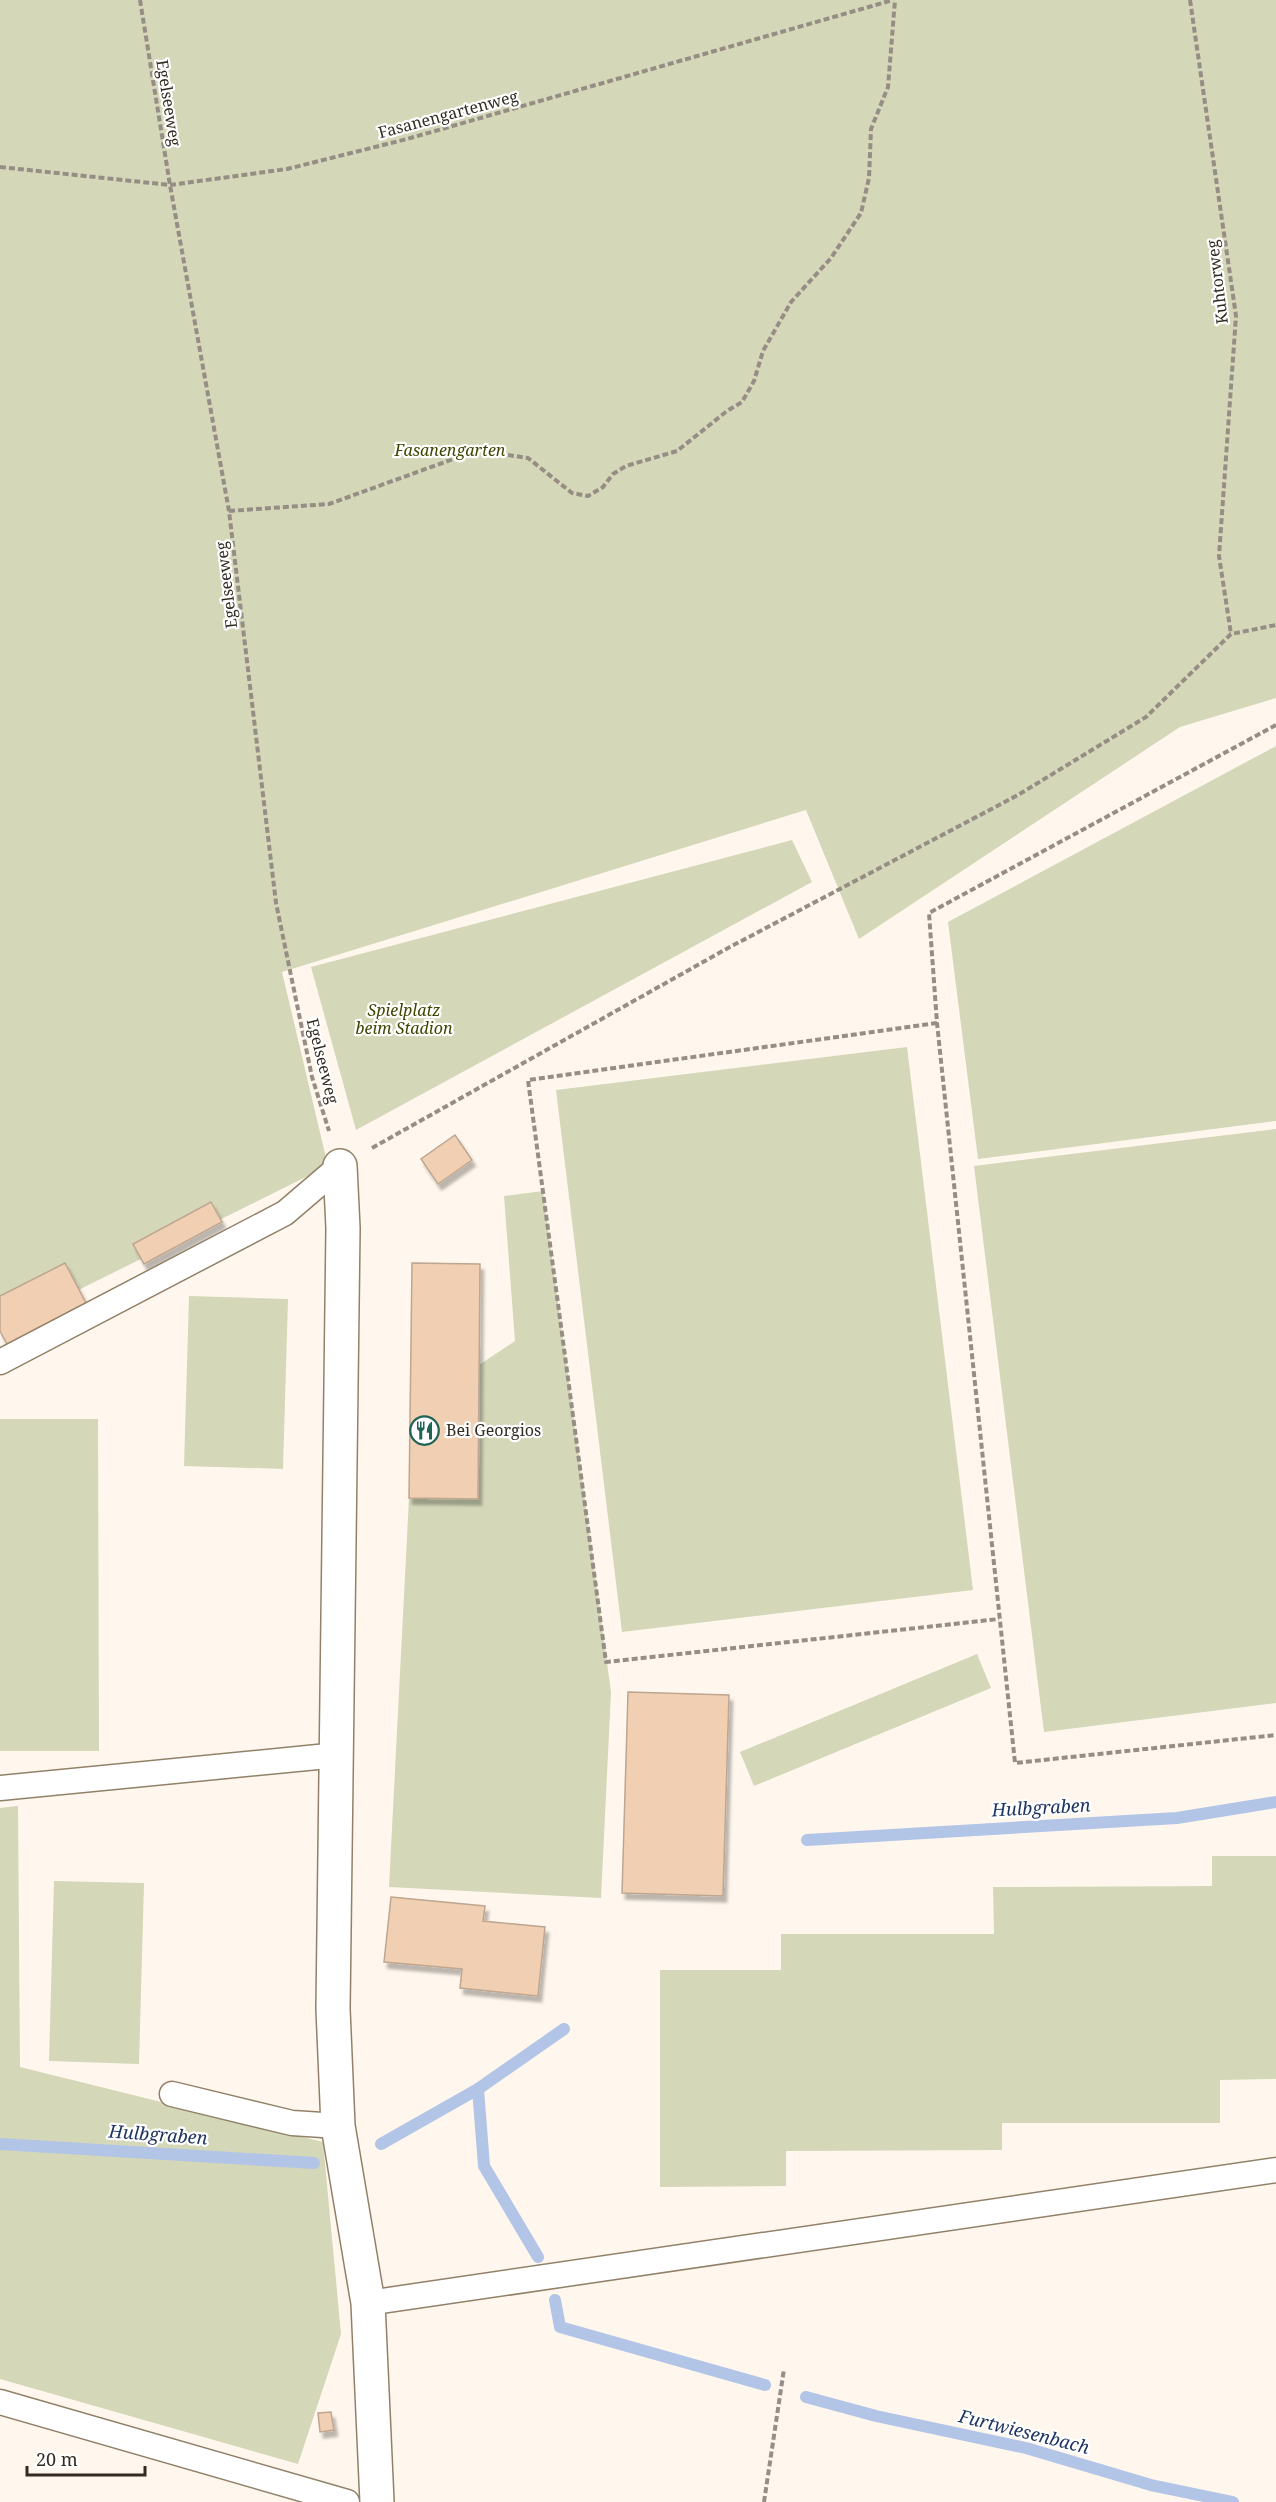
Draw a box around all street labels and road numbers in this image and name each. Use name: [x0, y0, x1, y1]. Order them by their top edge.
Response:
street label: Egelseeweg: [151, 58, 187, 148]
street label: Fasanengartenweg: [376, 85, 521, 143]
street label: Kuhtorweg: [1201, 238, 1233, 325]
street label: Egelseeweg: [210, 540, 242, 630]
street label: Egelseeweg: [302, 1016, 344, 1106]

